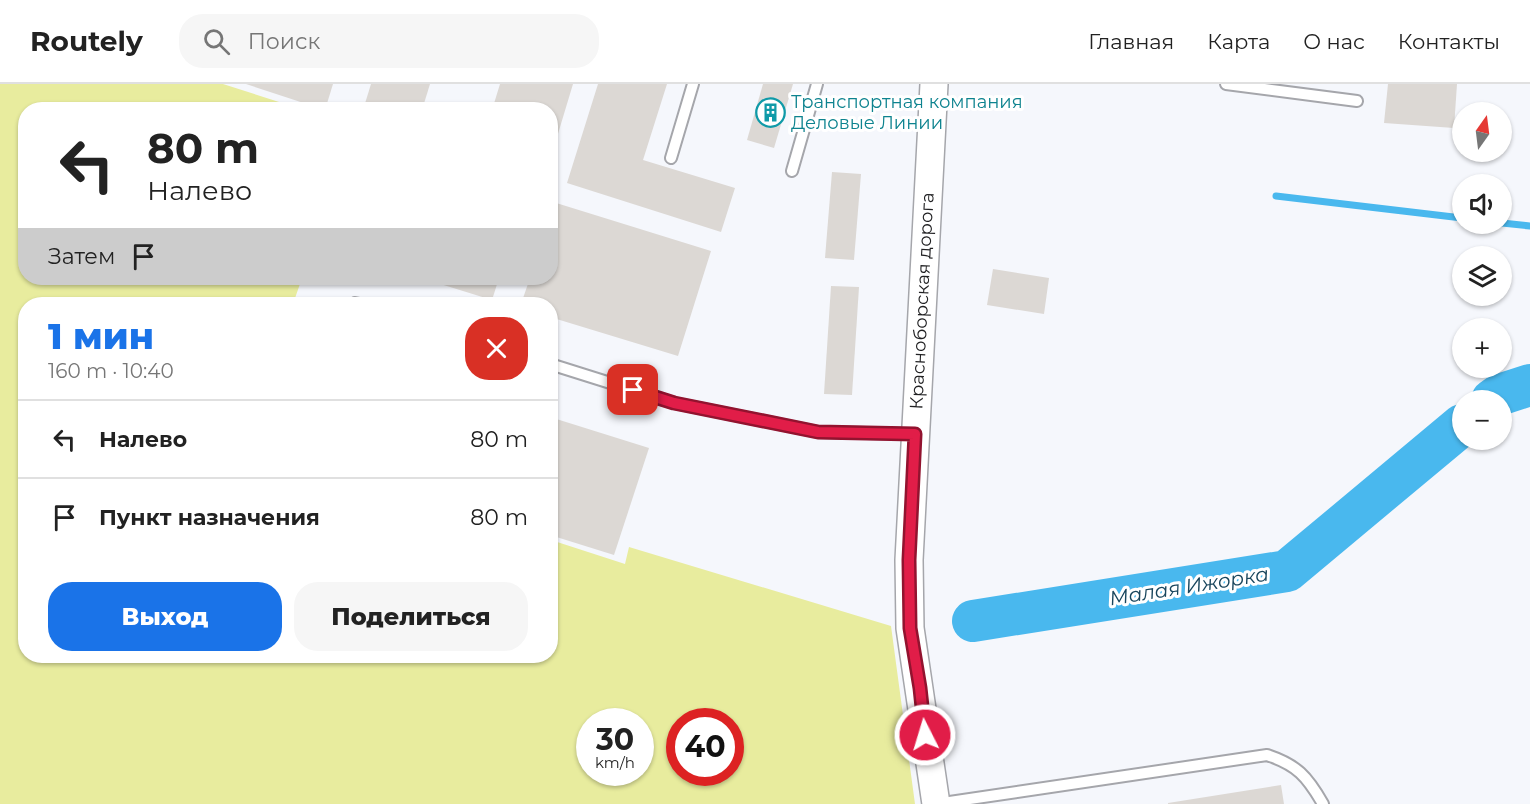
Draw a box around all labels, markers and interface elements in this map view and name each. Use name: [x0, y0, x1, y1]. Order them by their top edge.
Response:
search box: [179, 14, 599, 68]
text: Routely: [30, 24, 143, 58]
icon: search: [200, 25, 233, 58]
text: Поиск: [248, 28, 320, 55]
text: Главная: [1088, 29, 1174, 54]
text: Карта: [1207, 29, 1270, 54]
text: О нас: [1303, 29, 1365, 54]
text: Контакты: [1398, 29, 1500, 54]
place label: Транспортная компания Деловые Линии: [791, 91, 1023, 134]
building icon: Транспортная компания Деловые Линии: [754, 96, 786, 128]
north arrow: [1452, 102, 1512, 162]
map controls: [1452, 102, 1512, 450]
text: 80 m: [147, 122, 259, 174]
icon: left: [48, 126, 126, 204]
text: Налево: [147, 174, 252, 207]
button: sound: [1452, 174, 1512, 234]
street label: Красноборская дорога: [905, 192, 939, 410]
icon: arrive: [127, 240, 160, 273]
text: Затем: [48, 243, 115, 270]
button: layers: [1452, 246, 1512, 306]
text: 1 мин: [48, 314, 154, 358]
button: close: [465, 317, 528, 380]
button: +: [1452, 318, 1512, 378]
text: 160 m · 10:40: [48, 359, 174, 383]
pin: [607, 364, 658, 415]
icon: arrive: [616, 373, 649, 406]
button: −: [1452, 390, 1512, 450]
icon: left: [48, 423, 81, 456]
text: Налево: [99, 426, 187, 453]
text: 80 m: [470, 426, 528, 453]
icon: arrive: [48, 501, 81, 534]
text: Пункт назначения: [99, 504, 320, 531]
text: 80 m: [470, 504, 528, 531]
water label: Малая Ижорка: [1108, 562, 1270, 610]
button: Выход: [48, 582, 282, 651]
button: Поделиться: [294, 582, 528, 651]
position arrow: [893, 703, 957, 767]
speed limit sign: 40: [666, 708, 744, 786]
text: 30: [596, 721, 634, 758]
text: km/h: [595, 753, 635, 772]

